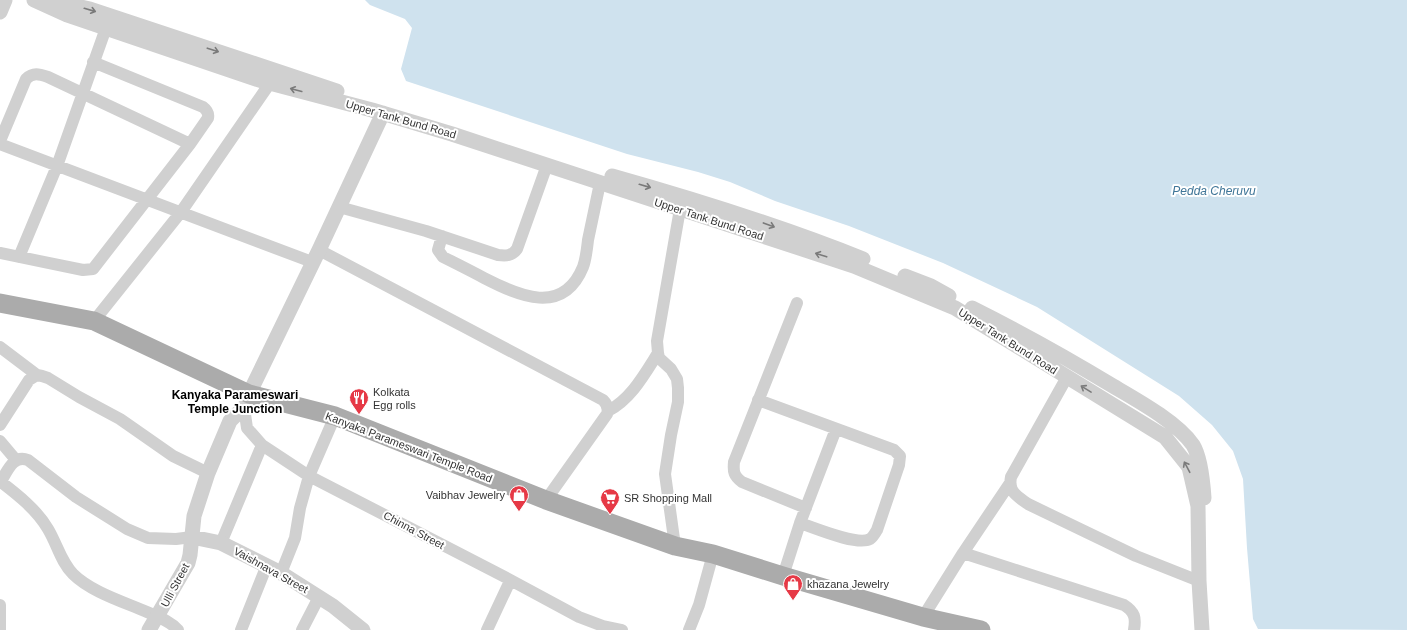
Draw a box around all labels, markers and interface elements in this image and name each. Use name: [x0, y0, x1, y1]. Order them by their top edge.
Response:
one-way arrow: [83, 6, 96, 14]
one-way arrow: [207, 47, 219, 55]
one-way arrow: [290, 86, 303, 93]
street label: Upper Tank Bund Road: [344, 97, 458, 141]
one-way arrow: [638, 183, 651, 190]
water label: Pedda Cheruvu: [1172, 184, 1256, 198]
street label: Upper Tank Bund Road: [653, 196, 765, 242]
one-way arrow: [762, 221, 774, 229]
one-way arrow: [814, 251, 827, 258]
street label: Upper Tank Bund Road: [956, 306, 1060, 376]
one-way arrow: [1080, 384, 1092, 392]
place label: Kolkata Egg rolls: [373, 386, 416, 411]
restaurant icon: Kolkata Egg rolls: [348, 387, 370, 415]
district label: Kanyaka Parameswari Temple Junction: [172, 388, 298, 416]
street label: Kanyaka Parameswari Temple Road: [324, 410, 494, 484]
one-way arrow: [1183, 461, 1190, 473]
shop icon: Vaibhav Jewelry: [508, 484, 530, 512]
supermarket icon: SR Shopping Mall: [599, 487, 621, 515]
place label: Vaibhav Jewelry: [426, 489, 505, 501]
place label: SR Shopping Mall: [624, 492, 712, 504]
street label: Chinna Street: [381, 509, 447, 551]
street label: Vaishnava Street: [232, 545, 310, 595]
street label: Ulli Street: [159, 561, 191, 609]
shop icon: khazana Jewelry: [782, 573, 804, 601]
place label: khazana Jewelry: [807, 578, 889, 590]

